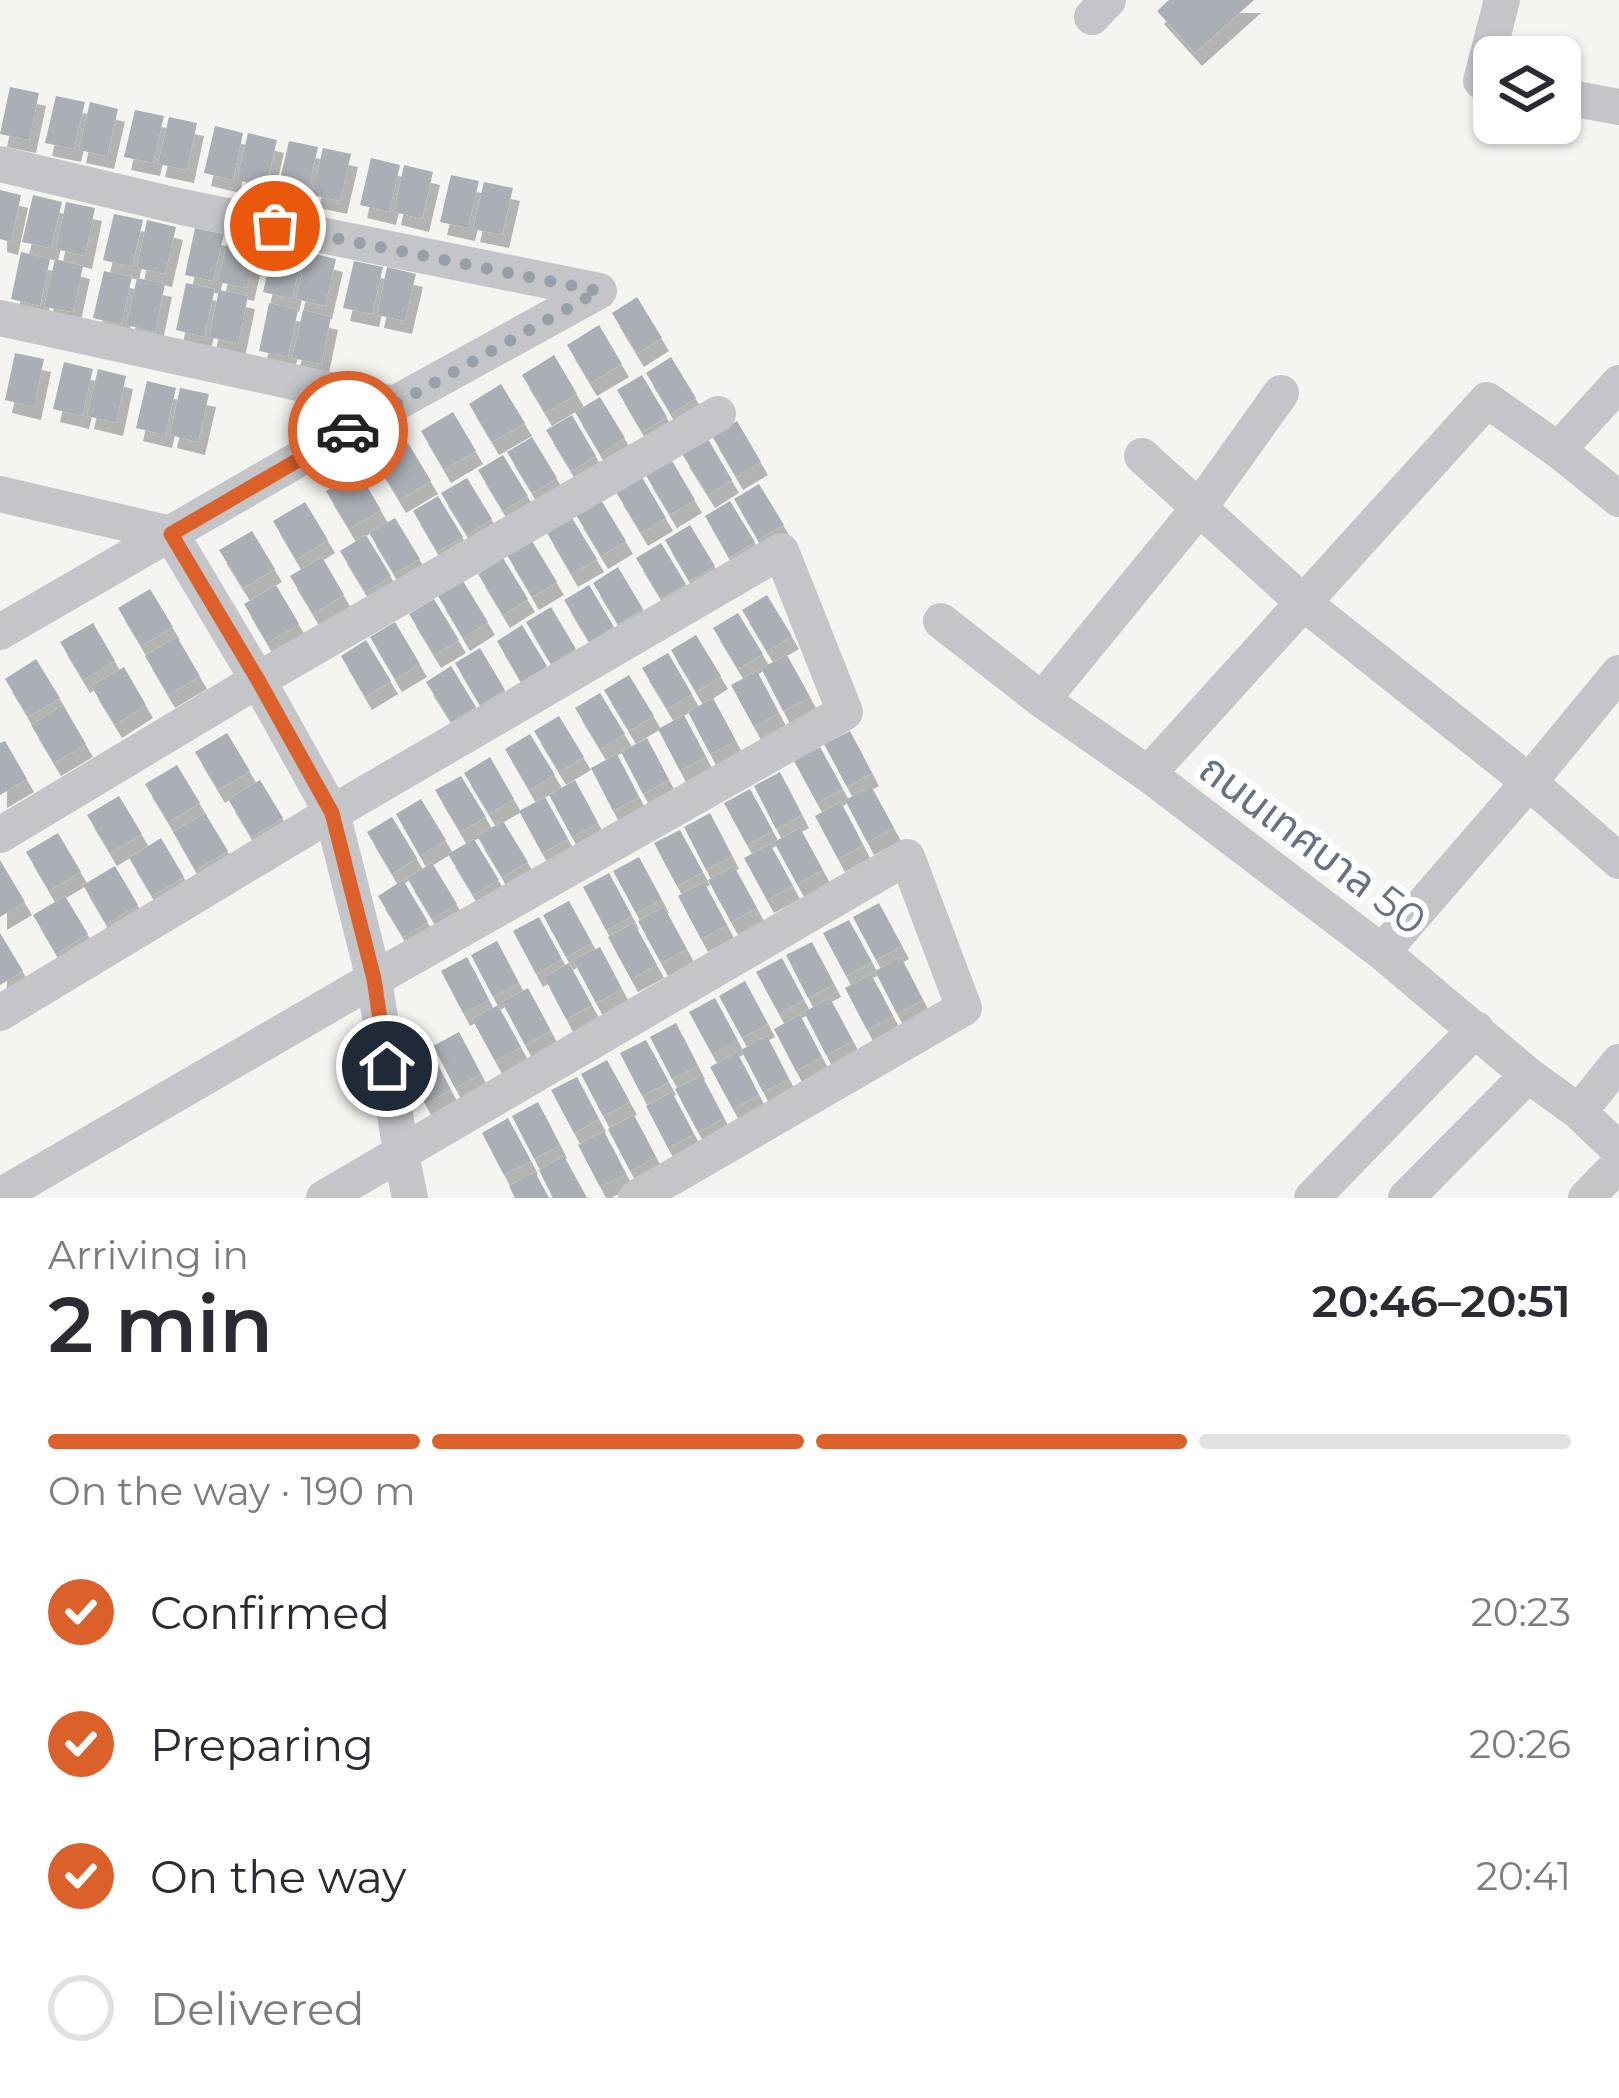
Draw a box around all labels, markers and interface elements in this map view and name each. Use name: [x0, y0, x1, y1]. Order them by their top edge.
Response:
map controls: [1473, 36, 1581, 144]
button: layers: [1473, 36, 1581, 144]
pin: [224, 175, 326, 277]
icon: bag: [242, 193, 308, 259]
courier: [288, 371, 408, 491]
icon: car: [315, 398, 381, 464]
street label: ถนนเทศบาล 50: [1189, 742, 1437, 946]
pin: [336, 1015, 438, 1117]
icon: home: [354, 1033, 420, 1099]
text: Arriving in: [48, 1231, 249, 1279]
text: 20:46–20:51: [1312, 1273, 1571, 1328]
text: 2 min: [48, 1276, 273, 1372]
text: On the way · 190 m: [48, 1467, 416, 1515]
icon: check: [48, 1579, 114, 1645]
text: Confirmed: [150, 1585, 390, 1640]
text: 20:23: [1471, 1588, 1571, 1636]
icon: check: [48, 1711, 114, 1777]
text: Preparing: [150, 1717, 374, 1772]
text: 20:26: [1469, 1720, 1571, 1768]
icon: check: [48, 1843, 114, 1909]
text: On the way: [150, 1849, 406, 1904]
text: 20:41: [1476, 1852, 1571, 1900]
text: Delivered: [150, 1981, 365, 2036]

